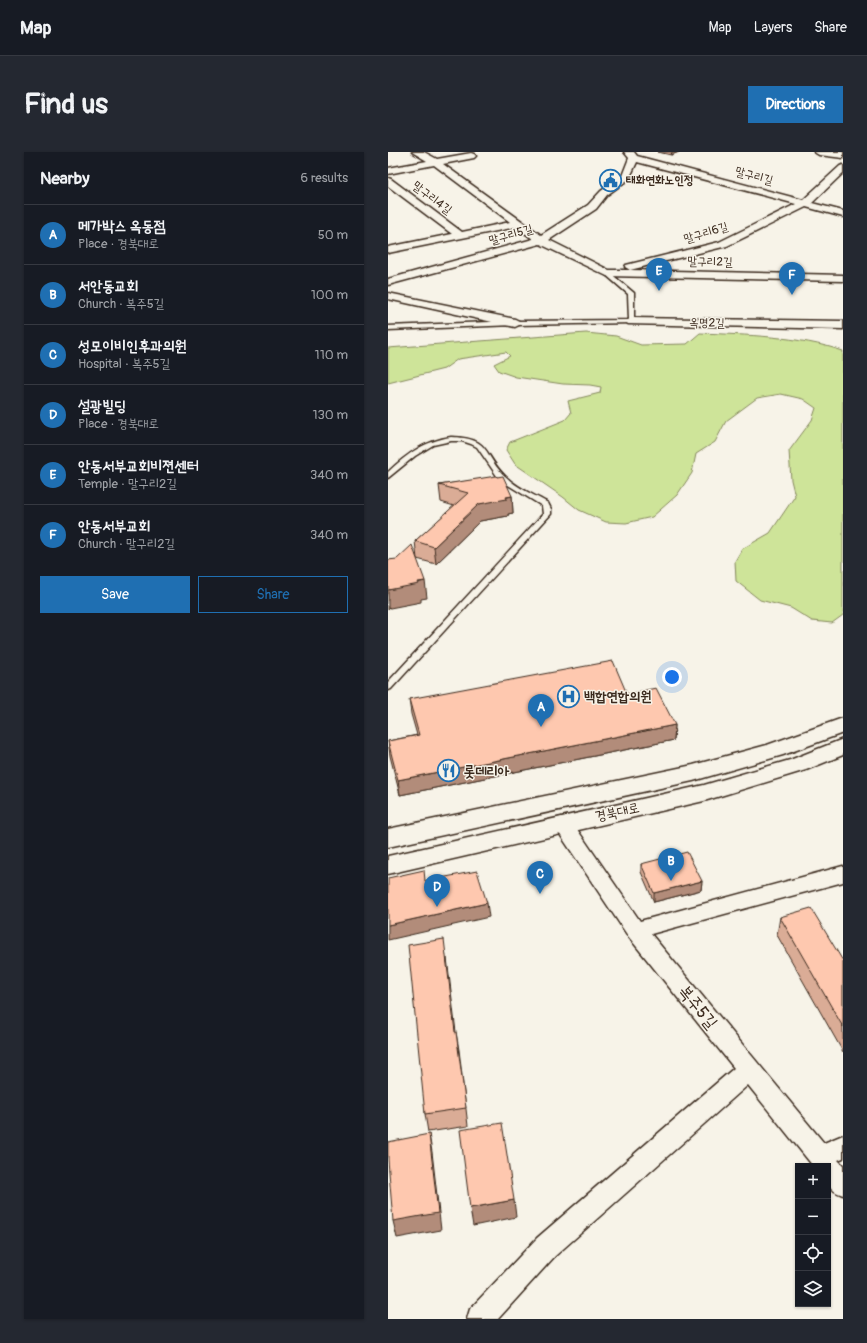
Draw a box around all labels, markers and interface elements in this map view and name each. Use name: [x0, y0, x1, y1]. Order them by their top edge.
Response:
text: Map: [20, 16, 51, 40]
text: Map: [709, 19, 732, 36]
text: Layers: [754, 19, 792, 36]
text: Share: [814, 19, 847, 36]
button: Directions: [748, 86, 843, 123]
text: Find us: [24, 87, 108, 122]
street label: 말구리길: [733, 164, 775, 188]
public building icon: 태화연화노인정: [597, 167, 623, 193]
text: Nearby: [40, 168, 89, 189]
text: 6 results: [301, 170, 348, 186]
place label: 태화연화노인정: [626, 173, 694, 188]
street label: 말구리4길: [409, 178, 455, 218]
text: 메가박스 옥동점: [78, 217, 166, 236]
street label: 말구리6길: [682, 219, 730, 247]
street label: 말구리5길: [487, 221, 535, 248]
text: A: [49, 227, 57, 243]
text: 50 m: [318, 227, 348, 243]
text: Place · 경북대로: [78, 236, 159, 252]
street label: 말구리2길: [687, 254, 733, 270]
pin: E: [646, 258, 672, 291]
pin: F: [779, 262, 805, 295]
text: 서안동교회: [78, 277, 138, 296]
text: B: [49, 287, 57, 303]
text: 100 m: [311, 287, 348, 303]
text: Church · 복주5길: [78, 296, 164, 312]
street label: 옥명2길: [689, 315, 725, 331]
text: 성모이비인후과의원: [78, 337, 187, 356]
text: C: [49, 347, 57, 363]
text: 110 m: [315, 347, 348, 363]
text: Hospital · 복주5길: [78, 356, 170, 372]
text: 설광빌딩: [78, 397, 126, 416]
text: D: [49, 407, 57, 423]
text: 130 m: [312, 407, 348, 423]
text: Place · 경북대로: [78, 416, 159, 432]
text: 안동서부교회비젼센터: [78, 457, 199, 476]
text: E: [50, 467, 56, 483]
text: 340 m: [310, 467, 348, 483]
text: Temple · 말구리2길: [78, 476, 177, 492]
text: 안동서부교회: [78, 517, 150, 536]
text: F: [49, 527, 57, 543]
text: 340 m: [310, 527, 348, 543]
text: Church · 말구리2길: [78, 536, 175, 552]
button: Save: [40, 576, 190, 613]
button: Share: [198, 576, 348, 613]
your location: [662, 667, 682, 687]
hospital icon: 백합연합의원: [556, 683, 582, 709]
place label: 백합연합의원: [584, 688, 652, 705]
pin: A: [528, 694, 554, 727]
restaurant icon: 롯데리아: [436, 758, 462, 784]
place label: 롯데리아: [464, 763, 510, 780]
street label: 경북대로: [593, 799, 641, 825]
pin: B: [658, 848, 684, 881]
pin: C: [527, 861, 553, 894]
pin: D: [424, 874, 450, 907]
street label: 복주5길: [674, 981, 722, 1033]
map controls: [795, 1163, 831, 1307]
button: +: [795, 1163, 831, 1199]
button: −: [795, 1199, 831, 1235]
button: locate: [795, 1235, 831, 1271]
button: layers: [795, 1271, 831, 1307]

